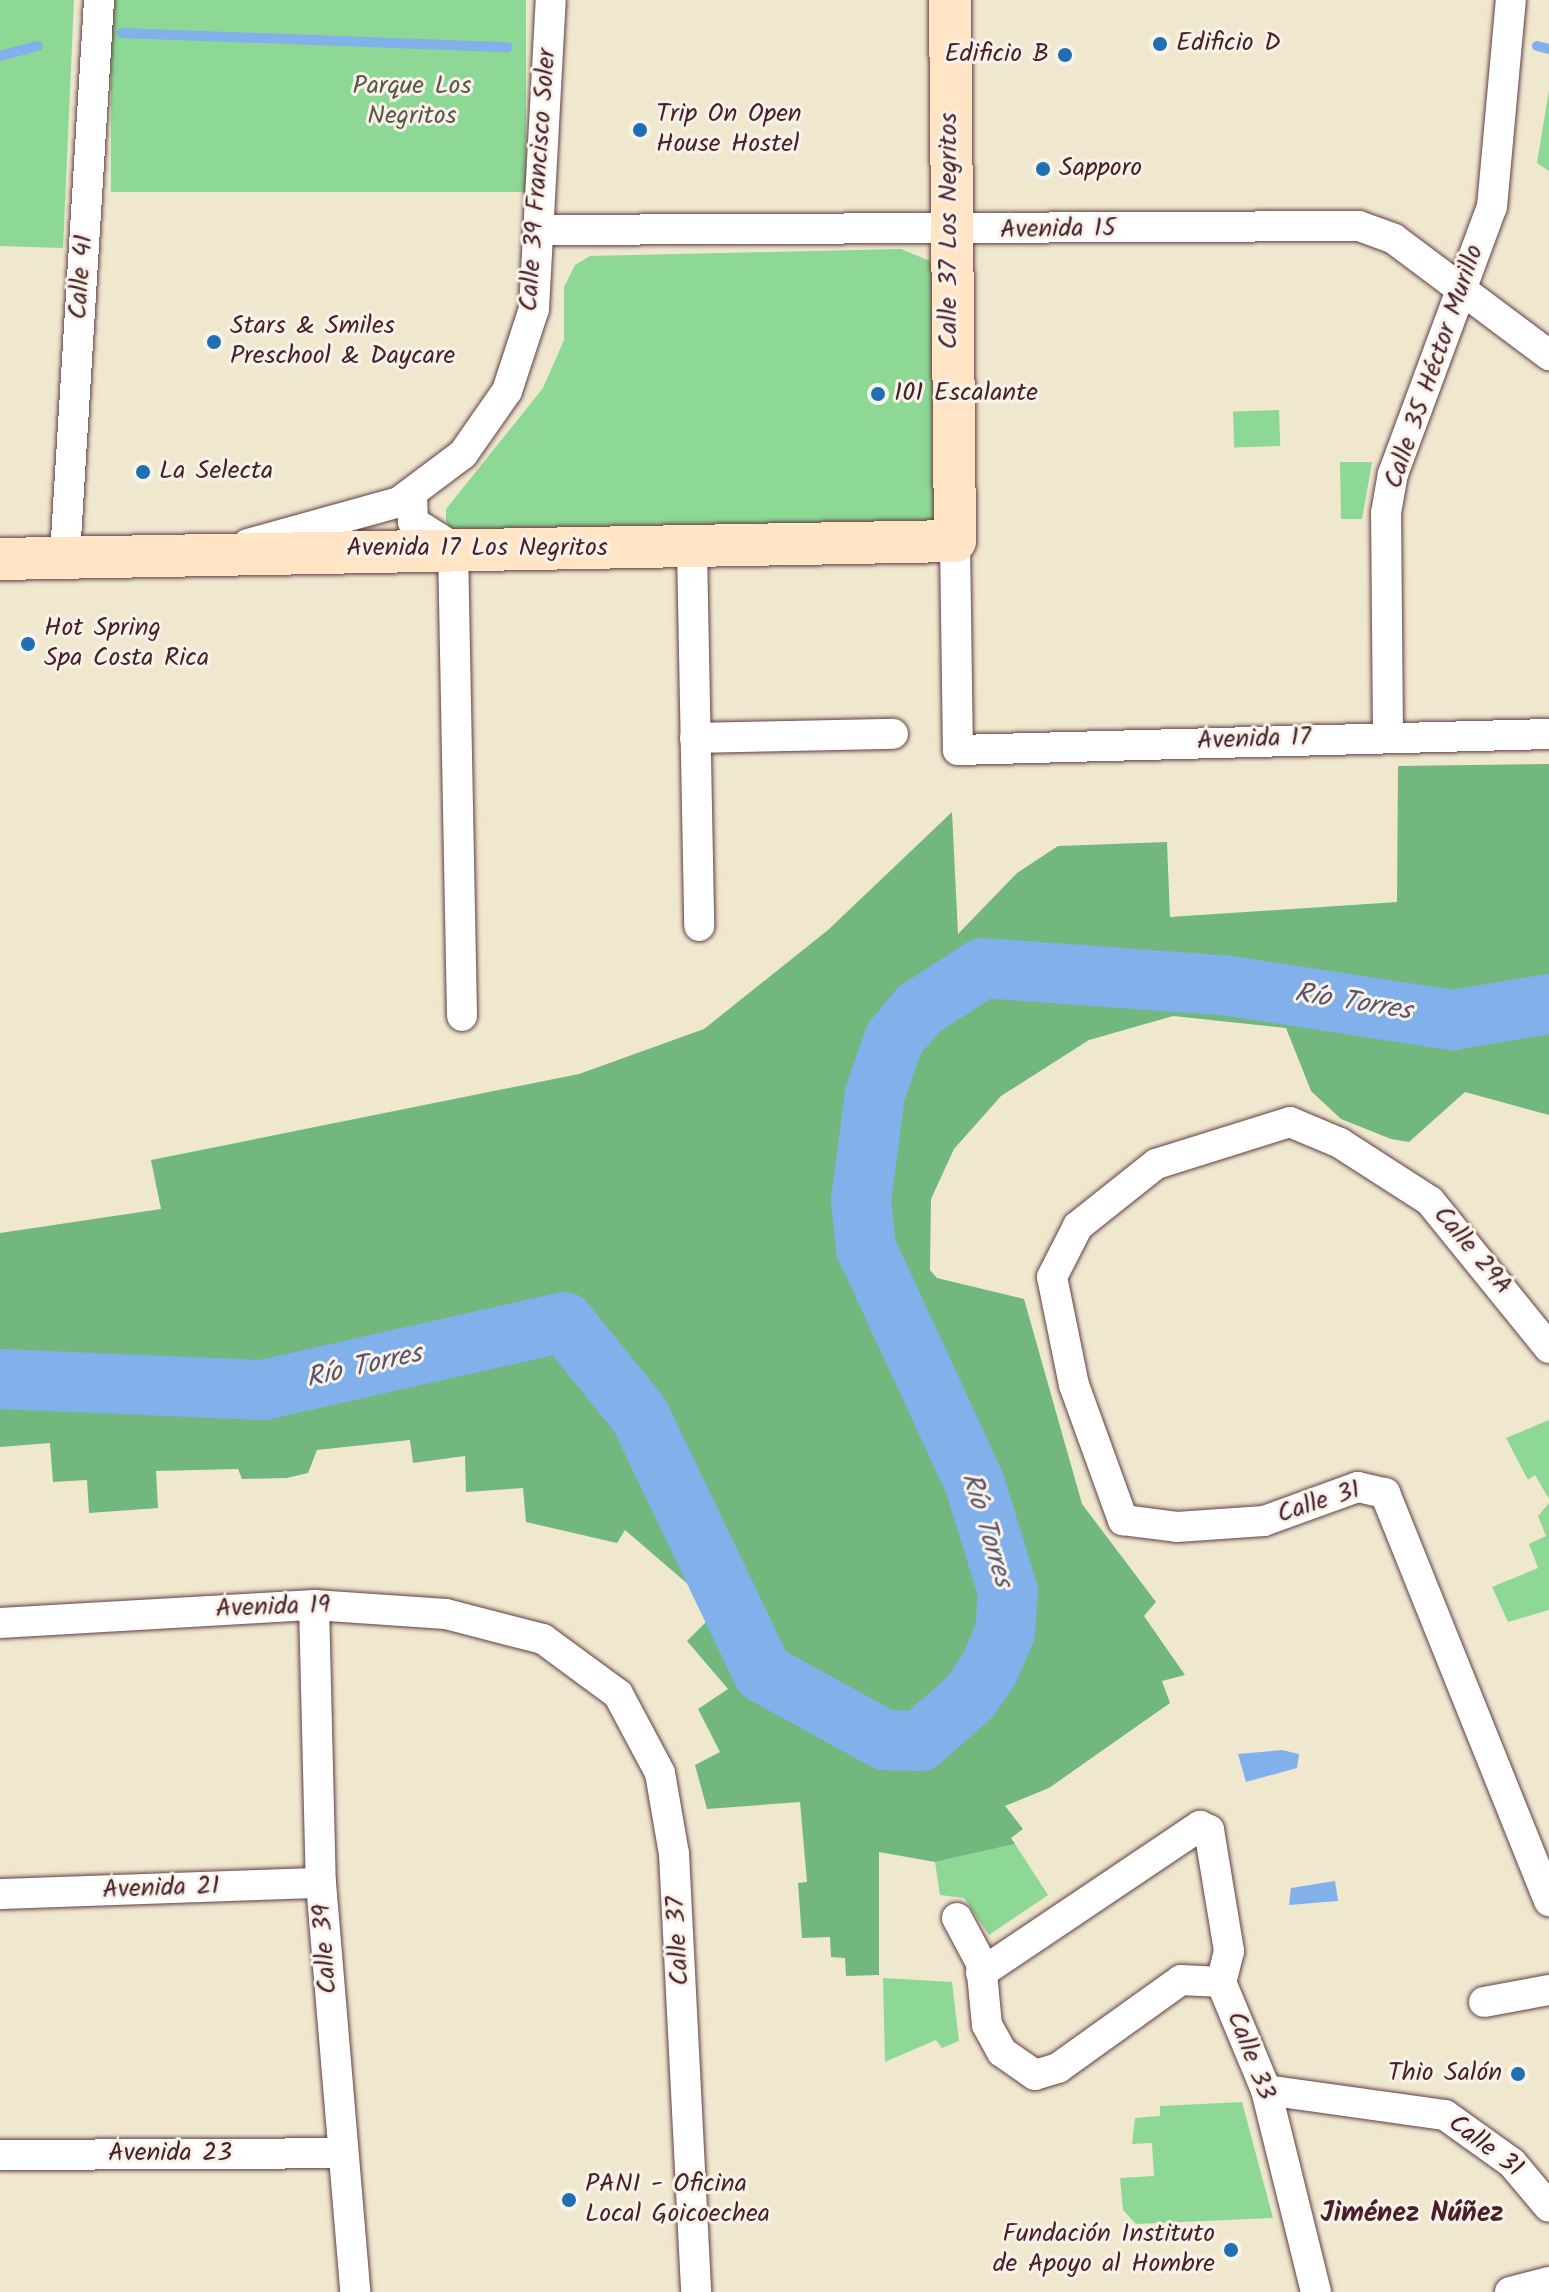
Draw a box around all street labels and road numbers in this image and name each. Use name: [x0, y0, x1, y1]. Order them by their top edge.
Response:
street label: Calle 39 Francisco Soler: [514, 47, 564, 313]
street label: Calle 37 Los Negritos: [934, 113, 966, 349]
street label: Avenida 15: [1000, 213, 1116, 247]
street label: Calle 41: [63, 233, 101, 321]
street label: Calle 35 Héctor Murillo: [1379, 241, 1491, 493]
street label: Avenida 17 Los Negritos: [346, 533, 608, 565]
street label: Avenida 17: [1196, 722, 1312, 758]
street label: Calle 29A: [1426, 1200, 1518, 1302]
street label: Calle 31: [1273, 1475, 1365, 1531]
street label: Avenida 19: [215, 1590, 331, 1626]
street label: Avenida 21: [102, 1871, 220, 1907]
street label: Calle 37: [661, 1896, 697, 1986]
street label: Calle 39: [307, 1903, 345, 1995]
street label: Calle 33: [1219, 2007, 1281, 2105]
street label: Calle 31: [1441, 2109, 1529, 2185]
street label: Avenida 23: [108, 2138, 232, 2170]

